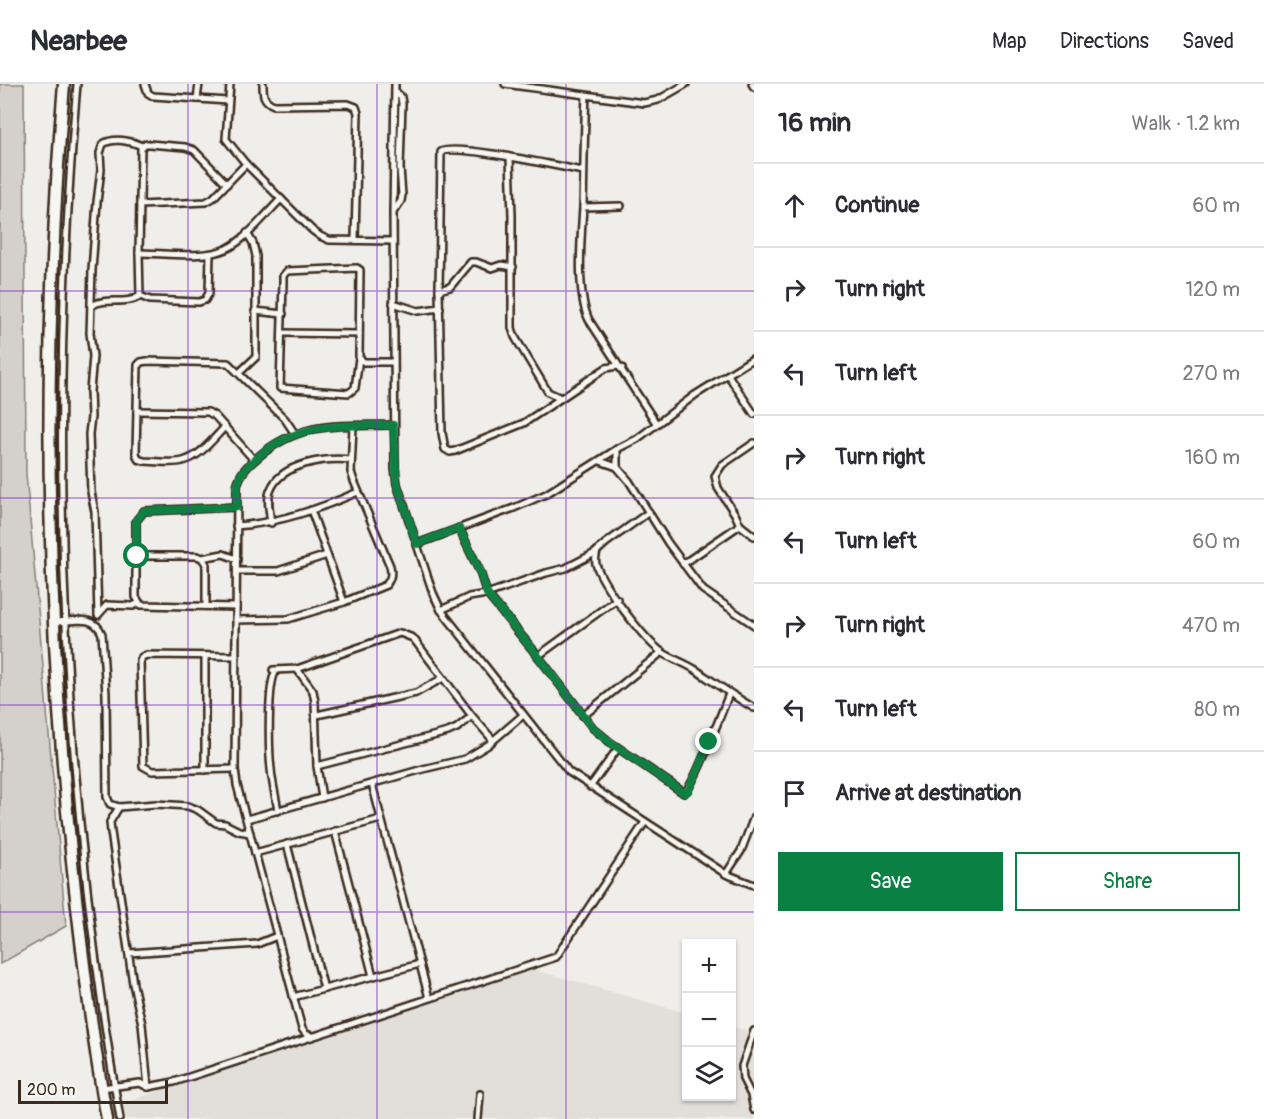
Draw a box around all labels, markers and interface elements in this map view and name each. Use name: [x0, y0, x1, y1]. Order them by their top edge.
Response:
text: Nearbee: [30, 24, 127, 59]
text: Map: [992, 28, 1027, 55]
text: Directions: [1060, 28, 1149, 55]
text: Saved: [1182, 28, 1234, 55]
text: 16 min: [778, 107, 851, 139]
text: Walk · 1.2 km: [1132, 111, 1240, 136]
icon: ahead: [778, 189, 811, 222]
text: Continue: [835, 191, 919, 219]
text: 60 m: [1193, 193, 1240, 218]
icon: right: [778, 273, 811, 306]
text: Turn right: [835, 275, 925, 303]
text: 120 m: [1185, 277, 1240, 302]
icon: left: [778, 357, 811, 390]
text: Turn left: [835, 359, 917, 387]
text: 270 m: [1182, 361, 1240, 386]
icon: right: [778, 441, 811, 474]
text: Turn right: [835, 443, 925, 471]
text: 160 m: [1185, 445, 1240, 470]
icon: left: [778, 525, 811, 558]
text: Turn left: [835, 527, 917, 555]
text: 60 m: [1193, 529, 1240, 554]
route start: [123, 542, 149, 568]
icon: right: [778, 609, 811, 642]
text: Turn right: [835, 611, 925, 639]
text: 470 m: [1182, 613, 1240, 638]
icon: left: [778, 693, 811, 726]
text: Turn left: [835, 695, 917, 723]
text: 80 m: [1194, 697, 1240, 722]
route end: [695, 728, 721, 754]
icon: arrive: [778, 777, 811, 810]
text: Arrive at destination: [835, 779, 1021, 807]
button: Save: [778, 852, 1003, 911]
button: Share: [1015, 852, 1240, 911]
map controls: [682, 939, 736, 1101]
button: +: [682, 939, 736, 993]
button: −: [682, 993, 736, 1047]
button: layers: [682, 1047, 736, 1101]
scale bar: [18, 1077, 168, 1104]
text: 200 m: [27, 1080, 75, 1100]

